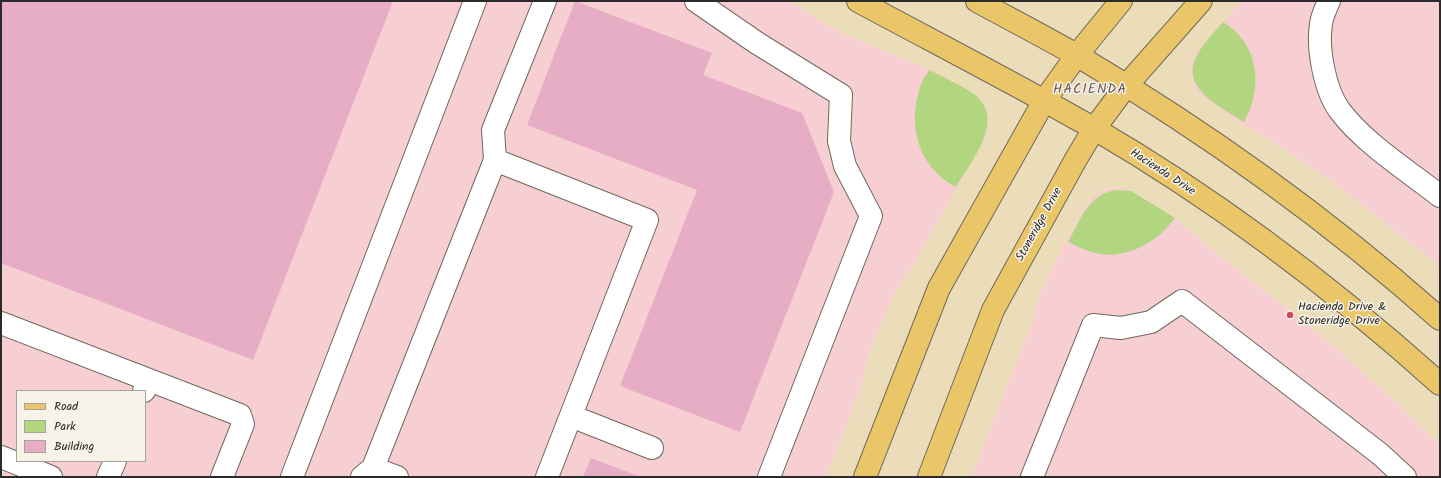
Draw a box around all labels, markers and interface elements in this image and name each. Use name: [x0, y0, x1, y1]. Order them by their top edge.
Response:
district label: HACIENDA: [1053, 83, 1127, 99]
street label: Hacienda Drive: [1127, 147, 1197, 199]
street label: Stoneridge Drive: [1014, 186, 1066, 264]
place label: Hacienda Drive & Stoneridge Drive: [1298, 301, 1386, 329]
marker: Hacienda Drive & Stoneridge Drive: [1285, 310, 1295, 320]
legend: [16, 390, 146, 462]
text: Road: [54, 397, 78, 416]
text: Park: [54, 417, 76, 436]
text: Building: [54, 437, 94, 456]

